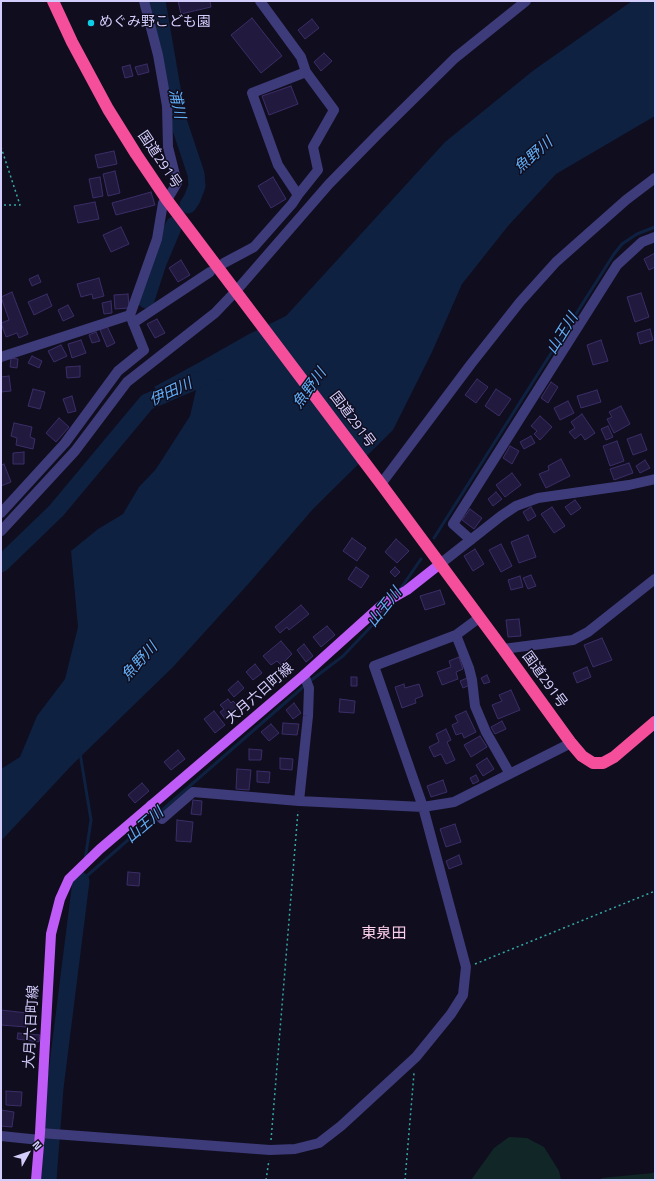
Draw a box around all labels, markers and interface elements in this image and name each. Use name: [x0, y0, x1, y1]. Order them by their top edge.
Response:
place label: めぐみ野こども園: [99, 15, 211, 31]
marker: めぐみ野こども園: [86, 18, 96, 28]
water label: 浦川: [164, 87, 188, 121]
street label: 国道291号: [134, 128, 184, 192]
water label: 魚野川: [511, 134, 557, 178]
water label: 山王川: [543, 310, 583, 358]
water label: 魚野川: [289, 366, 331, 412]
water label: 伊田川: [147, 375, 195, 411]
street label: 国道291号: [326, 389, 378, 451]
water label: 山王川: [364, 585, 406, 631]
water label: 魚野川: [118, 639, 162, 685]
street label: 国道291号: [518, 649, 570, 711]
street label: 大月六日町線: [223, 660, 297, 728]
water label: 山王川: [122, 804, 168, 848]
district label: 東泉田: [362, 925, 406, 943]
street label: 大月六日町線: [21, 985, 43, 1069]
north arrow: [8, 1133, 48, 1173]
text: N: [29, 1137, 46, 1153]

